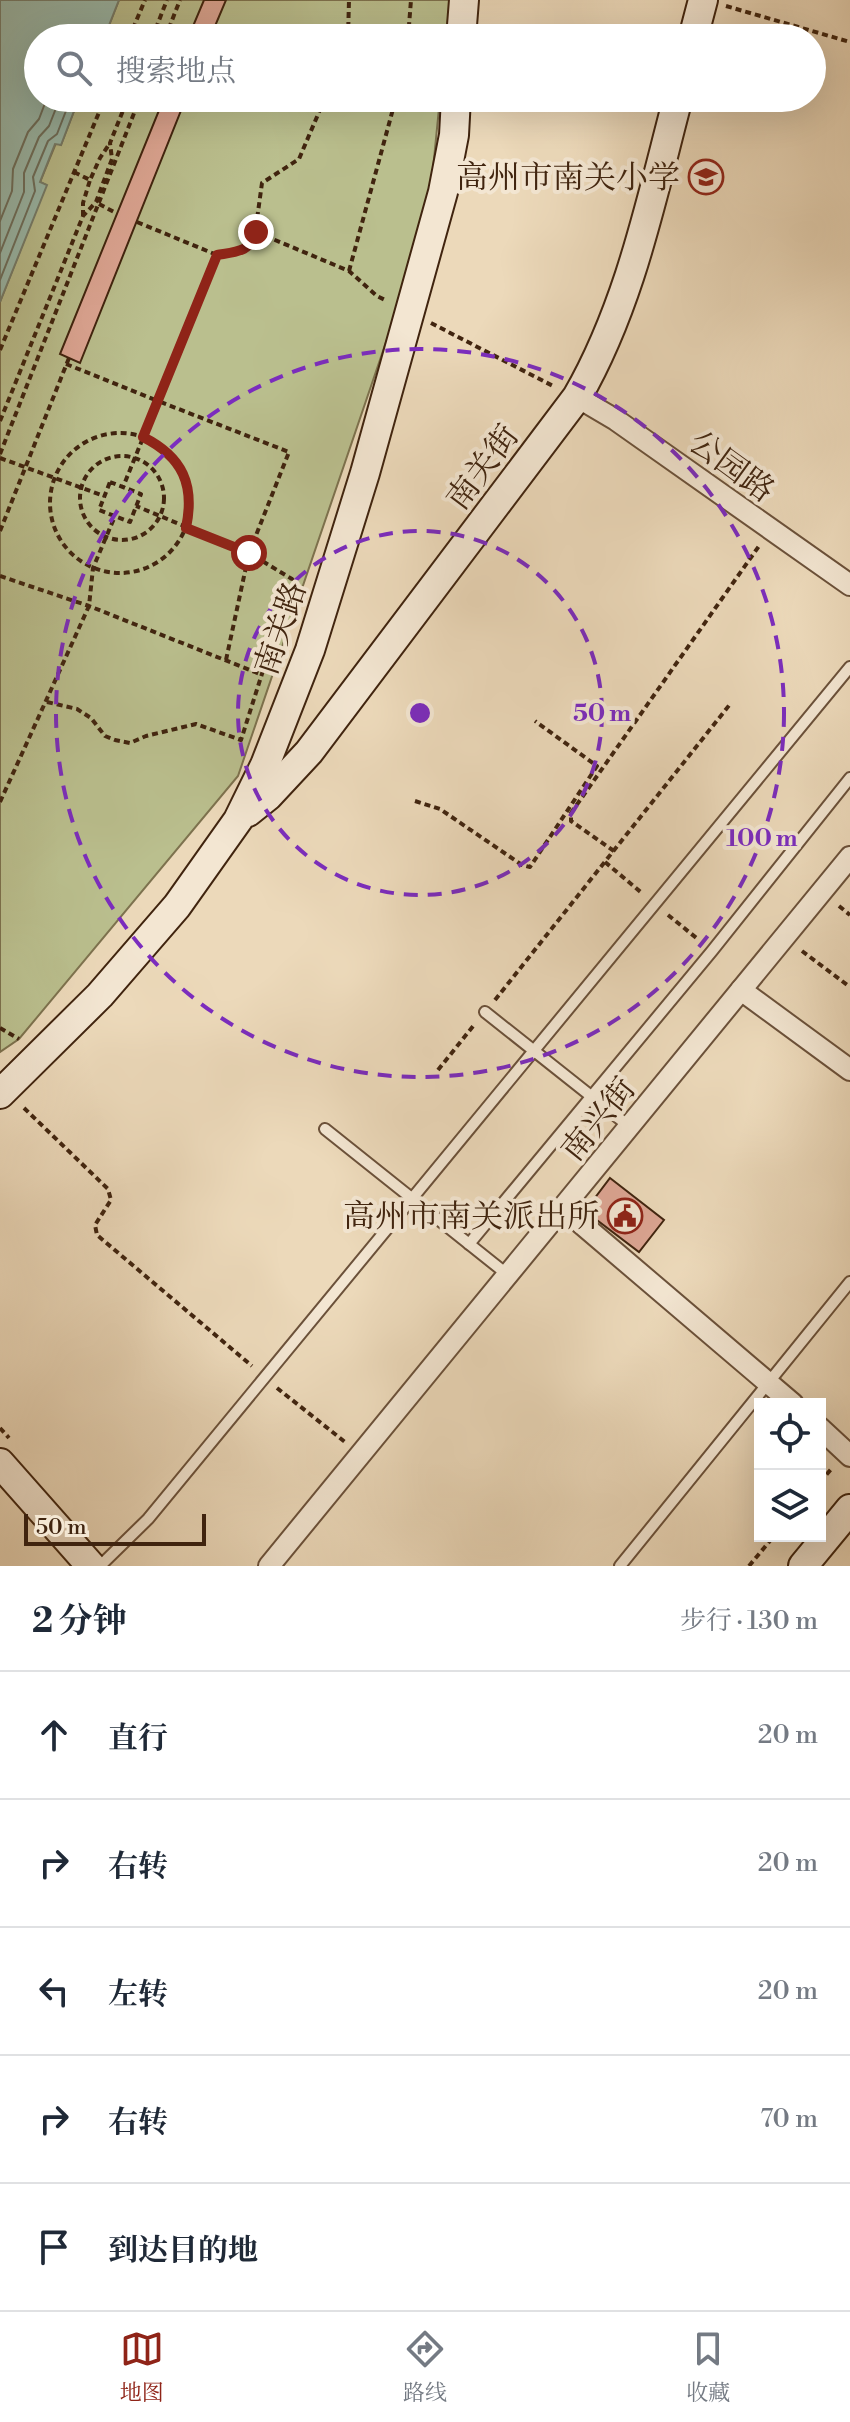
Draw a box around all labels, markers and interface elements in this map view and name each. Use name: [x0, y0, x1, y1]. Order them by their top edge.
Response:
search box: [24, 24, 826, 112]
icon: search: [52, 46, 96, 90]
text: 搜索地点: [116, 53, 236, 91]
place label: 高州市南关小学: [456, 158, 680, 198]
school or university icon: 高州市南关小学: [687, 158, 725, 196]
route end: [238, 214, 274, 250]
street label: 南关街: [438, 417, 528, 518]
street label: 公园路: [681, 422, 782, 511]
route start: [231, 535, 267, 571]
street label: 南关路: [246, 576, 315, 680]
centre of rings: [406, 699, 434, 727]
text: 50 m: [573, 699, 631, 729]
text: 100 m: [726, 824, 798, 854]
street label: 南兴街: [553, 1070, 645, 1170]
place label: 高州市南关派出所: [343, 1197, 599, 1237]
public building icon: 高州市南关派出所: [606, 1197, 644, 1235]
map controls: [754, 1398, 826, 1542]
button: locate: [754, 1398, 826, 1470]
button: layers: [754, 1470, 826, 1542]
scale bar: [24, 1510, 206, 1546]
text: 50 m: [36, 1514, 87, 1541]
text: 2 分钟: [32, 1601, 127, 1643]
text: 步行 · 130 m: [680, 1605, 818, 1637]
icon: ahead: [32, 1713, 76, 1757]
text: 20 m: [758, 1719, 818, 1751]
text: 直行: [108, 1720, 168, 1758]
icon: right: [32, 1841, 76, 1885]
text: 20 m: [758, 1847, 818, 1879]
text: 右转: [108, 1848, 168, 1886]
icon: left: [32, 1969, 76, 2013]
text: 20 m: [758, 1975, 818, 2007]
text: 左转: [108, 1976, 168, 2014]
icon: right: [32, 2097, 76, 2141]
text: 70 m: [760, 2103, 818, 2135]
text: 右转: [108, 2104, 168, 2142]
icon: arrive: [32, 2225, 76, 2269]
text: 到达目的地: [108, 2232, 258, 2270]
tab: 地图: [120, 2327, 164, 2407]
tab: 路线: [403, 2327, 447, 2407]
tab: 收藏: [686, 2327, 730, 2407]

